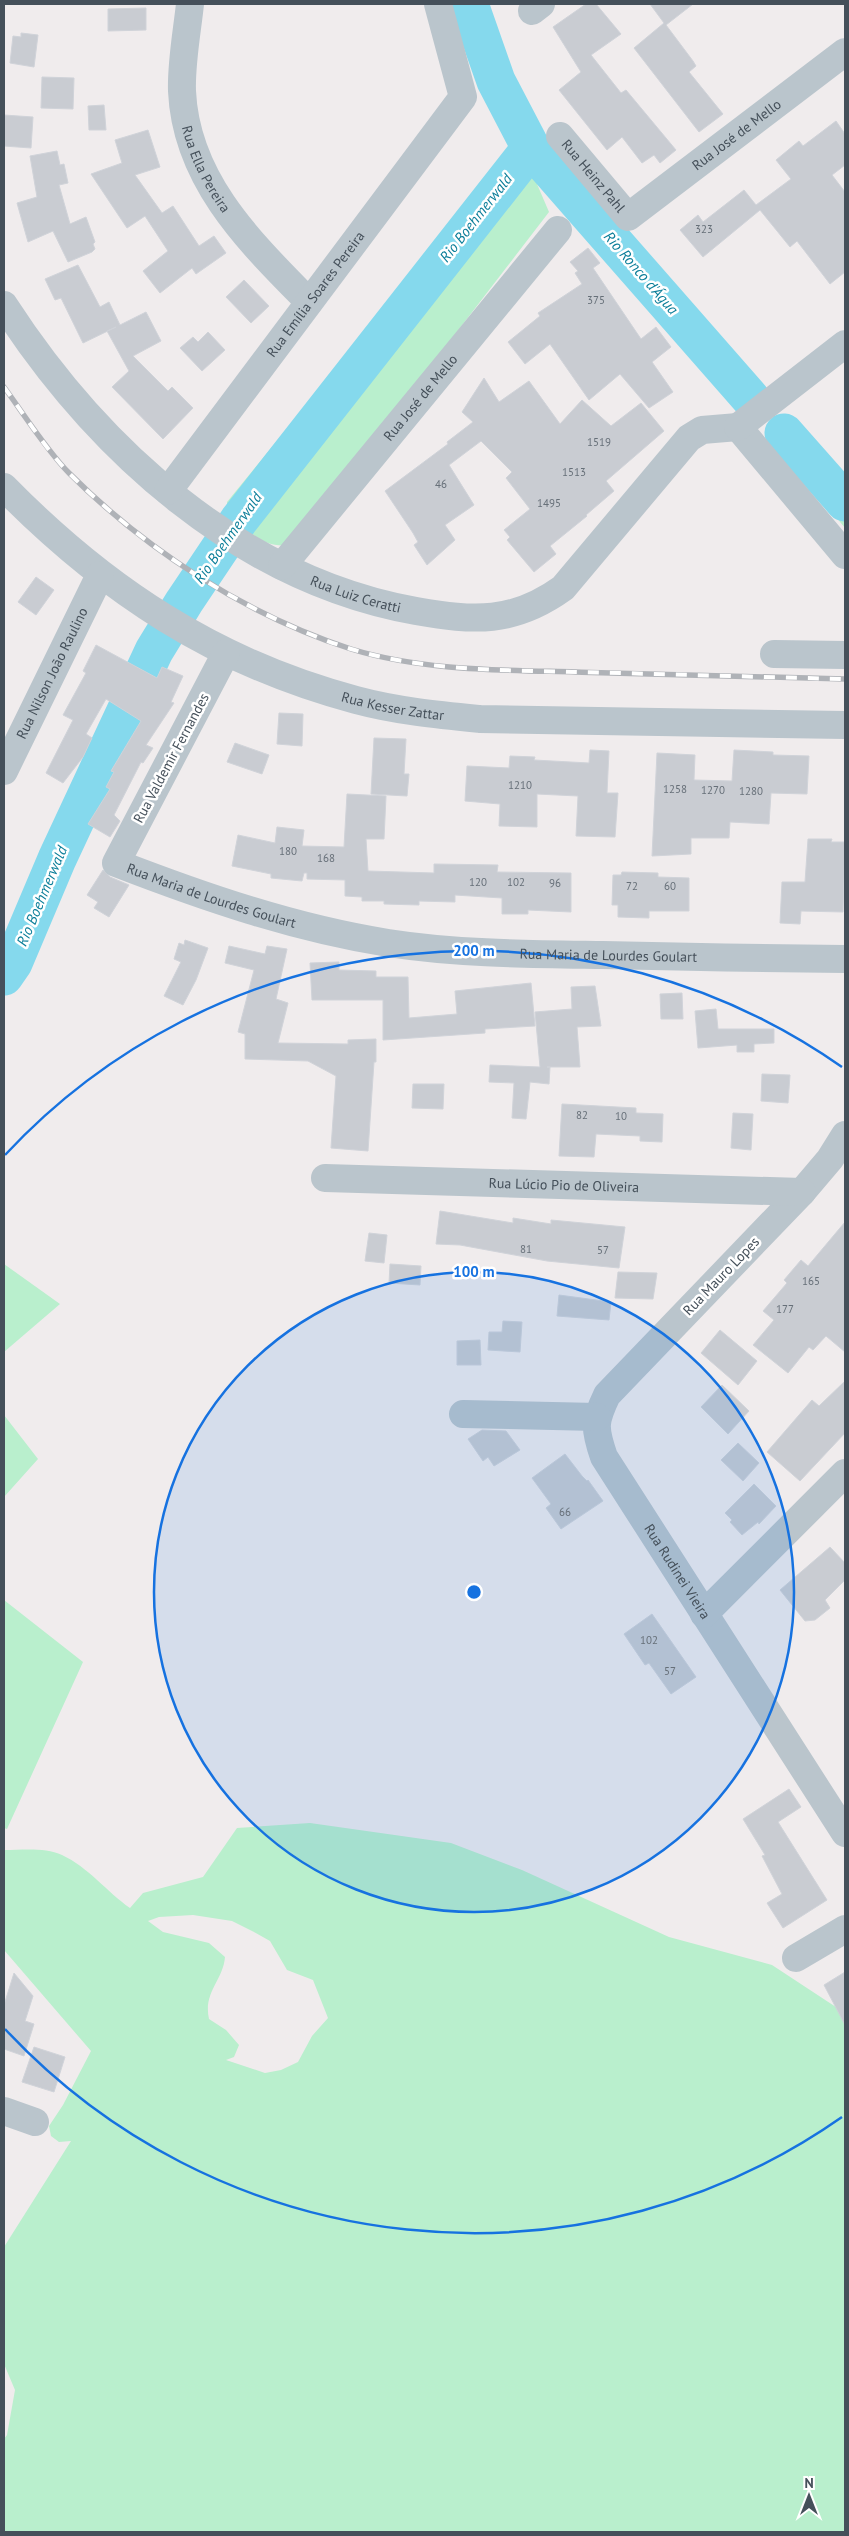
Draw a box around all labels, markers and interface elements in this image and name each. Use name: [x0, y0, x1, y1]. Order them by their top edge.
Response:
street label: Rua José de Mello: [688, 95, 785, 174]
street label: Rua Ella Pereira: [178, 124, 235, 216]
street label: Rua Heinz Pahl: [558, 136, 629, 216]
water label: Rio Boehmerwald: [435, 169, 516, 266]
house number: 323: [695, 222, 713, 236]
street label: Rua Emília Soares Pereira: [262, 227, 369, 361]
water label: Rio Ronco d'Água: [600, 227, 683, 319]
house number: 375: [587, 293, 605, 307]
street label: Rua José de Mello: [379, 350, 461, 445]
house number: 1519: [587, 435, 611, 449]
house number: 1513: [562, 465, 586, 479]
house number: 46: [435, 477, 447, 491]
water label: Rio Boehmerwald: [189, 488, 266, 587]
house number: 1495: [537, 496, 561, 510]
street label: Rua Luiz Ceratti: [308, 571, 403, 617]
street label: Rua Nilson João Raulino: [12, 604, 92, 742]
street label: Rua Kesser Zattar: [339, 687, 445, 724]
street label: Rua Valdemir Fernandes: [129, 690, 213, 826]
house number: 1210: [508, 778, 532, 792]
house number: 1258: [663, 782, 687, 796]
house number: 1270: [701, 783, 725, 797]
house number: 1280: [739, 784, 763, 798]
water label: Rio Boehmerwald: [12, 843, 71, 949]
house number: 180: [279, 844, 297, 858]
house number: 168: [317, 851, 335, 865]
street label: Rua Maria de Lourdes Goulart: [124, 859, 298, 932]
house number: 120: [469, 875, 487, 889]
house number: 102: [507, 875, 525, 889]
house number: 96: [549, 876, 561, 890]
house number: 72: [626, 879, 638, 893]
house number: 60: [664, 879, 676, 893]
text: 200 m: [453, 941, 495, 960]
street label: Rua Maria de Lourdes Goulart: [519, 945, 697, 966]
house number: 82: [576, 1108, 588, 1122]
house number: 10: [615, 1109, 627, 1123]
street label: Rua Lúcio Pio de Oliveira: [488, 1174, 639, 1196]
street label: Rua Mauro Lopes: [679, 1233, 763, 1319]
house number: 81: [520, 1242, 532, 1256]
house number: 57: [597, 1243, 609, 1257]
text: 100 m: [453, 1262, 495, 1281]
house number: 165: [802, 1274, 820, 1288]
house number: 177: [776, 1302, 794, 1316]
house number: 66: [559, 1505, 571, 1519]
street label: Rua Rudinei Vieira: [640, 1521, 715, 1623]
centre of rings: [465, 1583, 483, 1601]
house number: 102: [640, 1633, 658, 1647]
house number: 57: [664, 1664, 676, 1678]
north arrow: [784, 2471, 834, 2521]
text: N: [804, 2474, 814, 2492]

